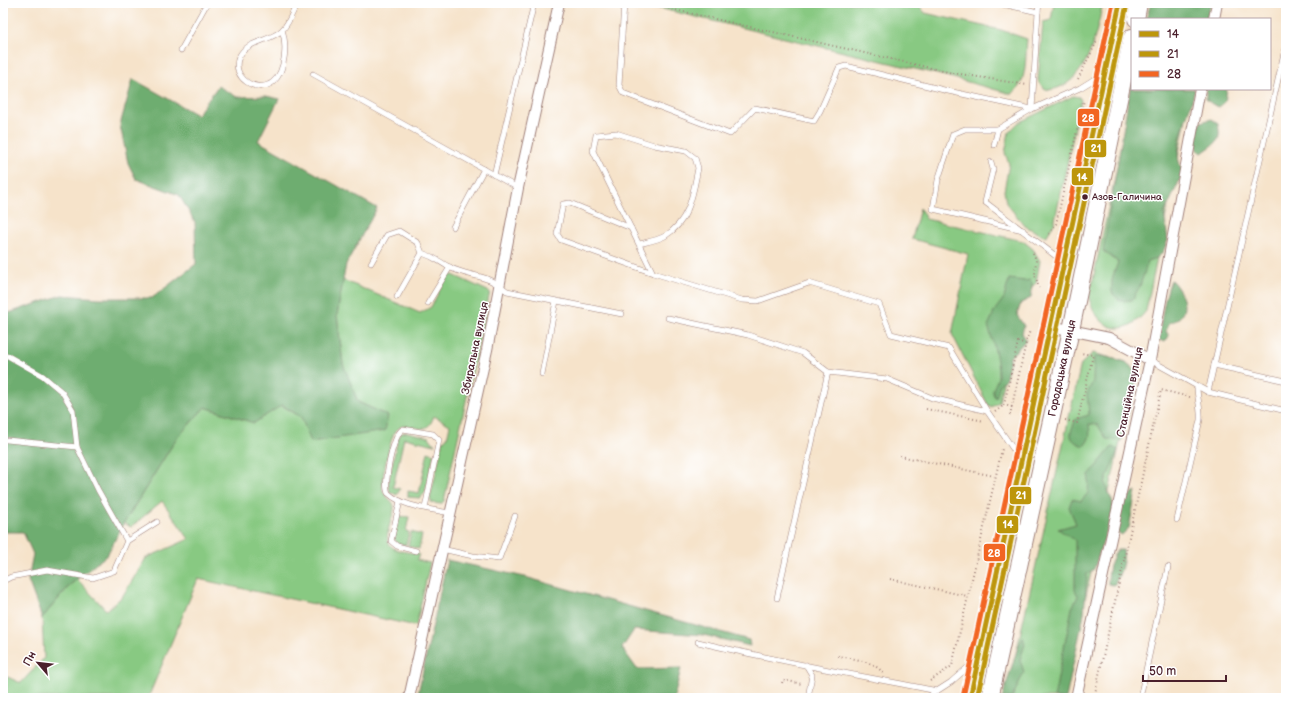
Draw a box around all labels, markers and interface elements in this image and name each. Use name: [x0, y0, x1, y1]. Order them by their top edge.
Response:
legend: [1131, 18, 1271, 90]
text: 14: [1167, 27, 1180, 42]
text: 21: [1167, 47, 1179, 62]
text: 28: [1167, 67, 1181, 82]
line badge: 28: [1077, 108, 1100, 127]
text: 28: [1081, 112, 1095, 125]
line badge: 21: [1084, 139, 1107, 158]
text: 21: [1091, 142, 1102, 155]
line badge: 14: [1071, 167, 1094, 186]
text: 14: [1076, 171, 1088, 184]
place label: Азов-Галичина: [1091, 191, 1162, 203]
marker: Азов-Галичина: [1080, 192, 1090, 202]
street label: Збиральна вулиця: [459, 300, 491, 396]
street label: Городоцька вулиця: [1045, 318, 1079, 418]
street label: Станційна вулиця: [1114, 346, 1146, 438]
line badge: 21: [1009, 486, 1032, 505]
text: 21: [1016, 489, 1027, 502]
line badge: 14: [996, 515, 1019, 534]
text: 14: [1002, 518, 1014, 531]
line badge: 28: [983, 543, 1006, 562]
text: 28: [987, 547, 1001, 560]
north arrow: [18, 643, 58, 683]
text: Пн: [20, 649, 39, 668]
scale bar: [1143, 657, 1226, 683]
text: 50 m: [1149, 664, 1176, 679]

